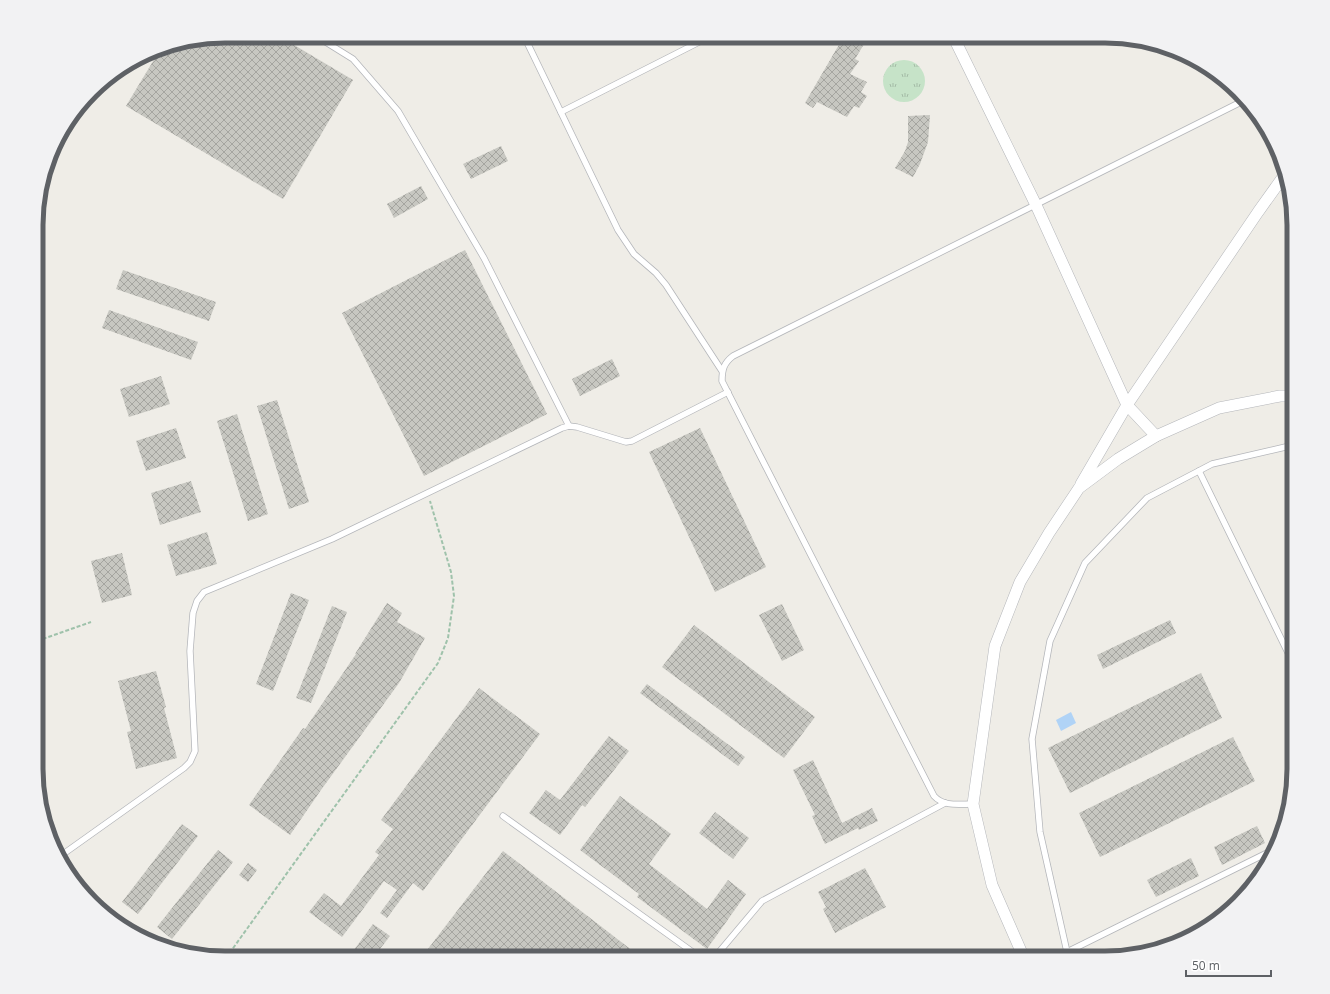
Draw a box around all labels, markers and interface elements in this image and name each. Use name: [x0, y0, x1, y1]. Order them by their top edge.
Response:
scale bar: [1186, 952, 1271, 978]
text: 50 m: [1192, 957, 1220, 974]

